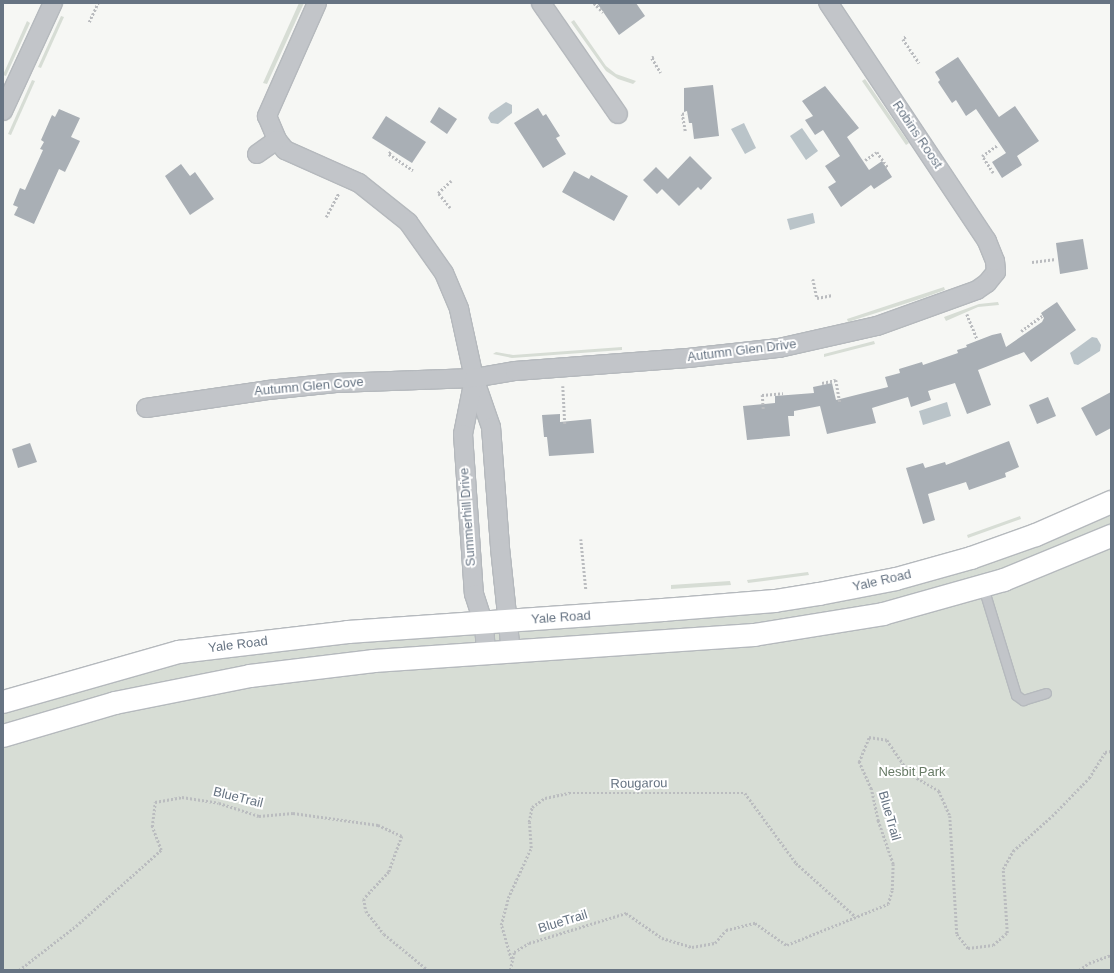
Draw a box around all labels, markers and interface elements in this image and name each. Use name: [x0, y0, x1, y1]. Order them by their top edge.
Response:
street label: Robins Roost: [889, 98, 945, 172]
street label: Autumn Glen Drive: [687, 337, 797, 365]
street label: Autumn Glen Cove: [254, 374, 364, 400]
street label: Summerhill Drive: [457, 467, 479, 567]
street label: Yale Road: [851, 567, 913, 595]
street label: Yale Road: [531, 608, 591, 628]
street label: Yale Road: [207, 634, 269, 656]
park label: Nesbit Park: [878, 764, 946, 780]
street label: Rougarou: [610, 776, 668, 792]
street label: BlueTrail: [211, 784, 265, 812]
street label: BlueTrail: [874, 789, 904, 843]
street label: BlueTrail: [536, 907, 590, 937]

